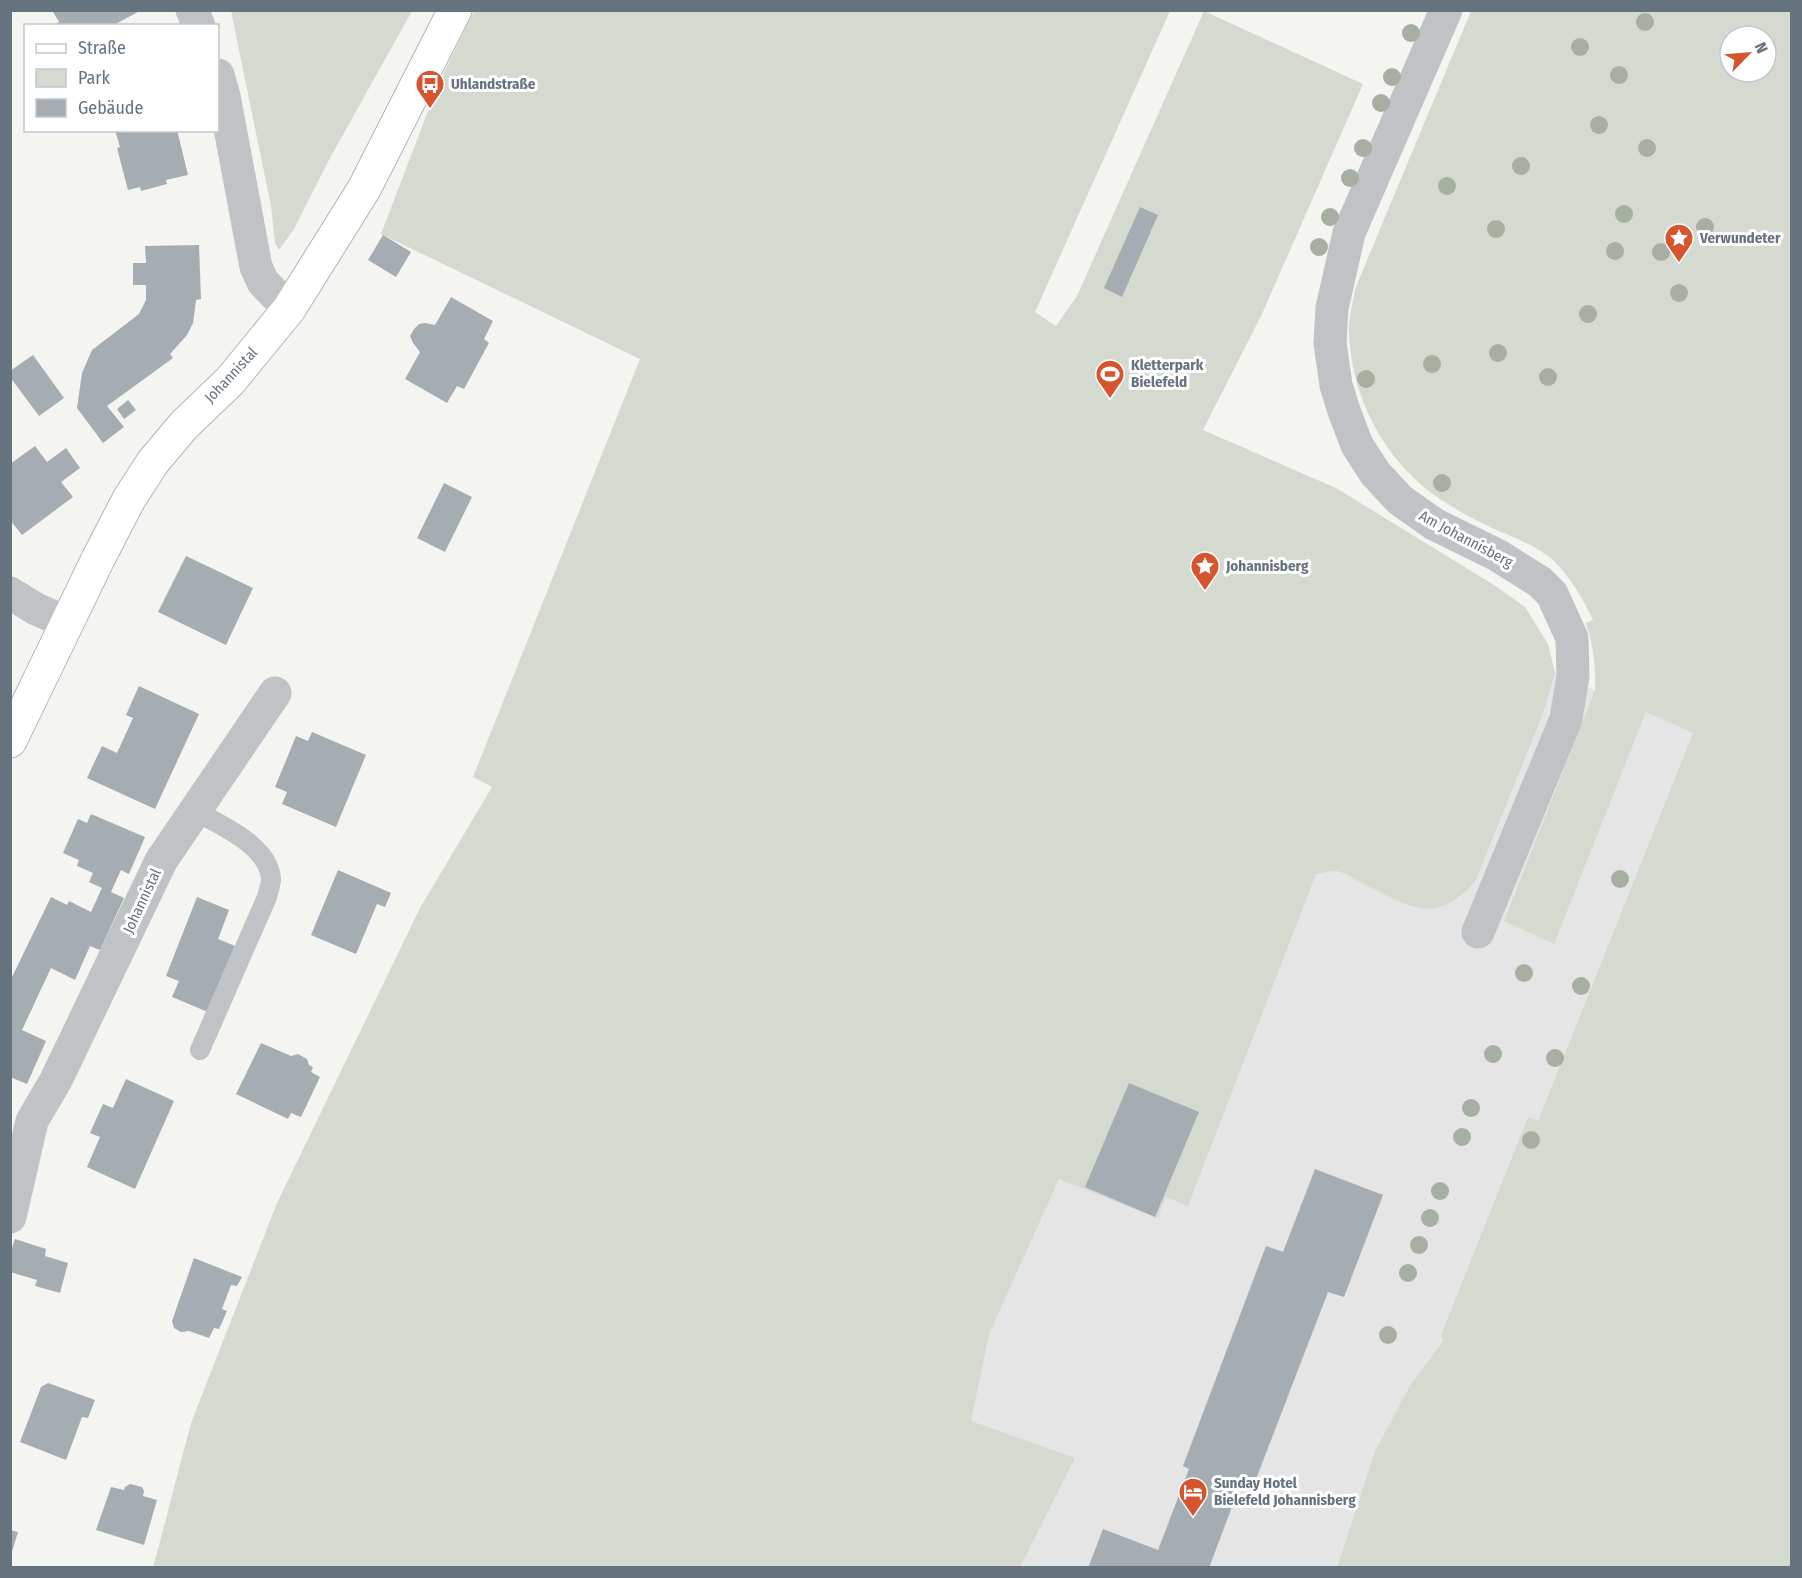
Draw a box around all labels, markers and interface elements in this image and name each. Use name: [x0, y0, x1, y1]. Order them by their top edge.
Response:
legend: [24, 24, 219, 132]
north arrow: [1718, 24, 1778, 84]
text: Straße: [78, 37, 126, 59]
text: N: [1751, 40, 1772, 56]
text: Park: [78, 67, 111, 89]
bus stop icon: Uhlandstraße: [414, 68, 446, 110]
place label: Uhlandstraße: [451, 75, 536, 93]
text: Gebäude: [78, 97, 144, 119]
place icon: Verwundeter: [1663, 222, 1695, 264]
place label: Verwundeter: [1699, 229, 1781, 247]
street label: Johannistal: [201, 344, 261, 406]
place label: Kletterpark Bielefeld: [1131, 356, 1204, 391]
sports icon: Kletterpark Bielefeld: [1094, 358, 1126, 400]
street label: Am Johannisberg: [1416, 507, 1516, 571]
place icon: Johannisberg: [1189, 550, 1221, 592]
place label: Johannisberg: [1225, 557, 1309, 575]
street label: Johannistal: [119, 866, 165, 936]
place label: Sunday Hotel Bielefeld Johannisberg: [1214, 1474, 1356, 1509]
hotel icon: Sunday Hotel Bielefeld Johannisberg: [1177, 1476, 1209, 1518]

